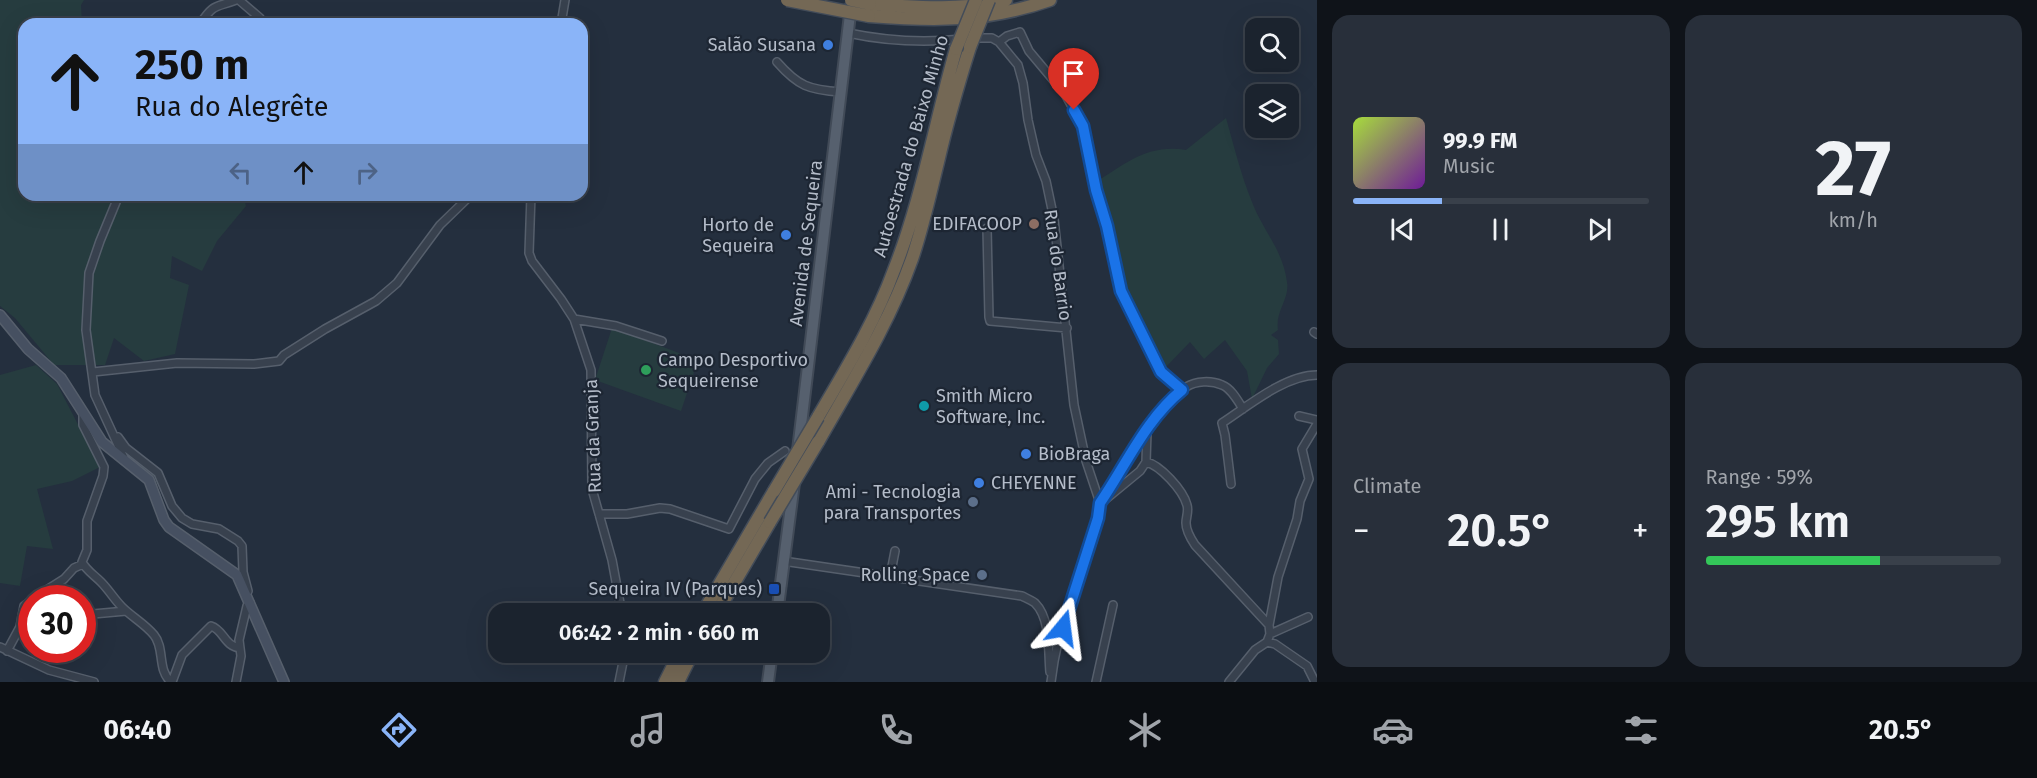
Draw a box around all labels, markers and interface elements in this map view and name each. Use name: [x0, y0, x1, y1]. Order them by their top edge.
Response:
map controls: [1245, 18, 1299, 138]
button: search: [1245, 18, 1299, 72]
street label: Autoestrada do Baixo Minho: [869, 32, 953, 260]
place label: Salão Susana: [708, 34, 816, 56]
marker: Salão Susana: [821, 38, 835, 52]
text: 250 m: [135, 40, 249, 90]
icon: ahead: [36, 42, 114, 120]
pin: [1048, 48, 1099, 110]
icon: arrive: [1057, 57, 1090, 90]
button: layers: [1245, 84, 1299, 138]
text: Rua do Alegrête: [135, 91, 328, 123]
text: 27: [1815, 122, 1891, 216]
text: 99.9 FM: [1443, 127, 1517, 154]
text: Music: [1443, 154, 1495, 178]
icon: left: [224, 156, 257, 189]
icon: ahead: [287, 156, 320, 189]
icon: right: [350, 156, 383, 189]
street label: Avenida de Sequeira: [785, 159, 827, 327]
street label: Rua do Barrio: [1039, 208, 1077, 322]
text: km/h: [1829, 208, 1878, 232]
place label: EDIFACOOP: [932, 213, 1022, 235]
icon: previous: [1386, 213, 1419, 246]
icon: pause: [1484, 213, 1517, 246]
icon: next: [1583, 213, 1616, 246]
place label: Horto de Sequeira: [702, 214, 774, 257]
marker: EDIFACOOP: [1027, 217, 1041, 231]
marker: Horto de Sequeira: [779, 228, 793, 242]
place label: Campo Desportivo Sequeirense: [658, 349, 808, 392]
marker: Campo Desportivo Sequeirense: [639, 363, 653, 377]
street label: Rua da Granja: [580, 379, 606, 493]
place label: Smith Micro Software, Inc.: [936, 385, 1045, 428]
marker: Smith Micro Software, Inc.: [917, 399, 931, 413]
place label: BioBraga: [1038, 443, 1110, 465]
marker: BioBraga: [1019, 447, 1033, 461]
text: Range · 59%: [1706, 465, 1813, 489]
place label: CHEYENNE: [991, 472, 1077, 494]
text: Climate: [1353, 474, 1421, 498]
marker: CHEYENNE: [972, 476, 986, 490]
place label: Ami - Tecnologia para Transportes: [823, 481, 961, 524]
marker: Ami - Tecnologia para Transportes: [966, 495, 980, 509]
text: 295 km: [1706, 495, 1850, 549]
text: 20.5°: [1447, 504, 1554, 558]
text: −: [1353, 511, 1370, 551]
text: +: [1632, 511, 1649, 551]
place label: Rolling Space: [860, 564, 970, 586]
marker: Rolling Space: [975, 568, 989, 582]
place label: Sequeira IV (Parques): [588, 578, 762, 600]
marker: Sequeira IV (Parques): [767, 582, 781, 596]
speed limit sign: 30: [18, 585, 96, 663]
position arrow: [1031, 596, 1095, 660]
text: 06:42 · 2 min · 660 m: [559, 619, 759, 646]
icon: directions: [378, 709, 420, 751]
icon: music: [627, 709, 669, 751]
icon: phone: [875, 709, 917, 751]
icon: climate: [1124, 709, 1166, 751]
icon: car: [1372, 709, 1414, 751]
icon: filters: [1620, 709, 1662, 751]
text: 06:40: [103, 714, 172, 746]
text: 20.5°: [1869, 714, 1934, 746]

